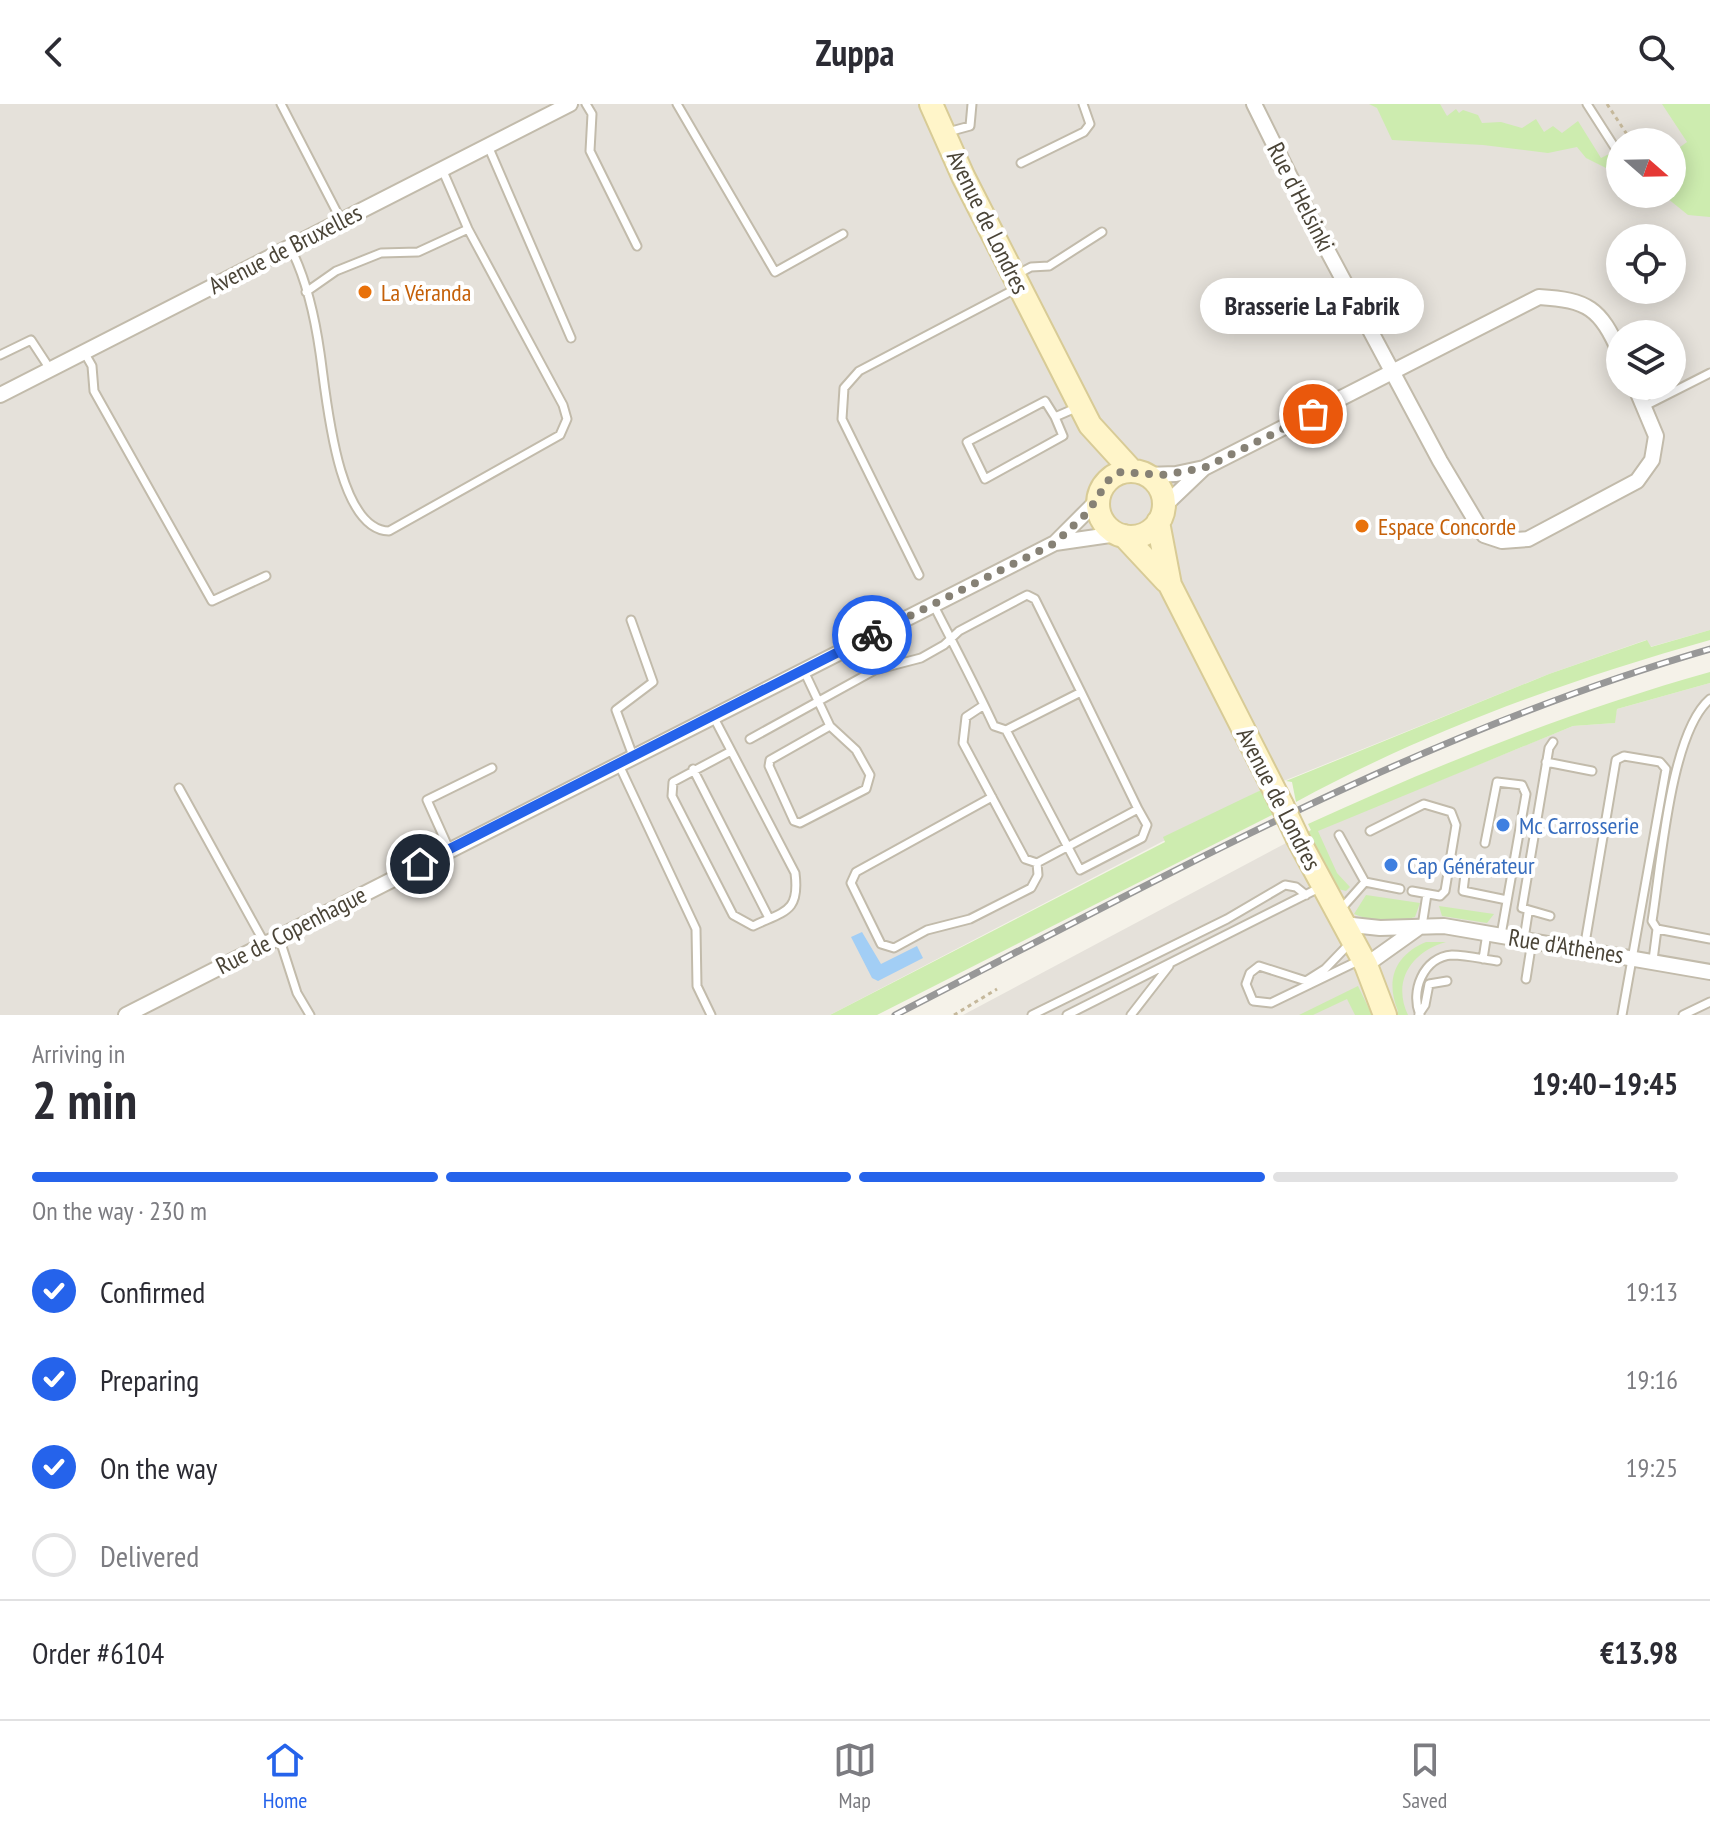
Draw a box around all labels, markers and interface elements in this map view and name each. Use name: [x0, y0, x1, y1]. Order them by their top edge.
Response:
text: Zuppa: [816, 29, 894, 76]
icon: back: [32, 30, 76, 74]
icon: search: [1634, 30, 1678, 74]
north arrow: [1606, 128, 1686, 208]
map controls: [1606, 128, 1686, 400]
street label: Rue d'Helsinki: [1260, 137, 1342, 257]
street label: Avenue de Londres: [940, 145, 1036, 299]
street label: Avenue de Bruxelles: [203, 197, 367, 301]
button: locate: [1606, 224, 1686, 304]
place label: La Véranda: [381, 277, 471, 308]
callout: Brasserie La Fabrik: [1201, 278, 1425, 334]
marker: La Véranda: [356, 283, 374, 301]
text: Brasserie La Fabrik: [1225, 289, 1399, 322]
button: layers: [1606, 320, 1686, 400]
pin: [1279, 380, 1347, 448]
icon: bag: [1291, 392, 1335, 436]
place label: Espace Concorde: [1378, 511, 1516, 542]
marker: Espace Concorde: [1353, 517, 1371, 535]
courier: [832, 595, 912, 675]
icon: bike: [850, 613, 894, 657]
street label: Avenue de Londres: [1230, 722, 1328, 876]
place label: Mc Carrosserie: [1519, 810, 1639, 841]
marker: Mc Carrosserie: [1494, 816, 1512, 834]
pin: [386, 830, 454, 898]
icon: home: [398, 842, 442, 886]
place label: Cap Générateur: [1407, 850, 1535, 881]
marker: Cap Générateur: [1382, 856, 1400, 874]
street label: Rue de Copenhague: [211, 879, 371, 981]
street label: Rue d'Athènes: [1506, 922, 1626, 970]
text: Arriving in: [32, 1037, 125, 1070]
text: 19:40–19:45: [1532, 1064, 1678, 1103]
text: 2 min: [32, 1066, 137, 1133]
text: On the way · 230 m: [32, 1194, 207, 1227]
icon: check: [32, 1269, 76, 1313]
text: Confirmed: [100, 1272, 205, 1311]
text: 19:13: [1626, 1275, 1678, 1308]
icon: check: [32, 1357, 76, 1401]
text: Preparing: [100, 1360, 199, 1399]
text: 19:16: [1626, 1363, 1678, 1396]
icon: check: [32, 1445, 76, 1489]
text: On the way: [100, 1448, 217, 1487]
text: 19:25: [1626, 1451, 1678, 1484]
text: Delivered: [100, 1536, 199, 1575]
text: Order #6104: [32, 1633, 164, 1672]
text: €13.98: [1600, 1633, 1678, 1672]
tab: Home: [263, 1738, 307, 1814]
tab: Map: [833, 1738, 877, 1814]
tab: Saved: [1402, 1738, 1447, 1814]

